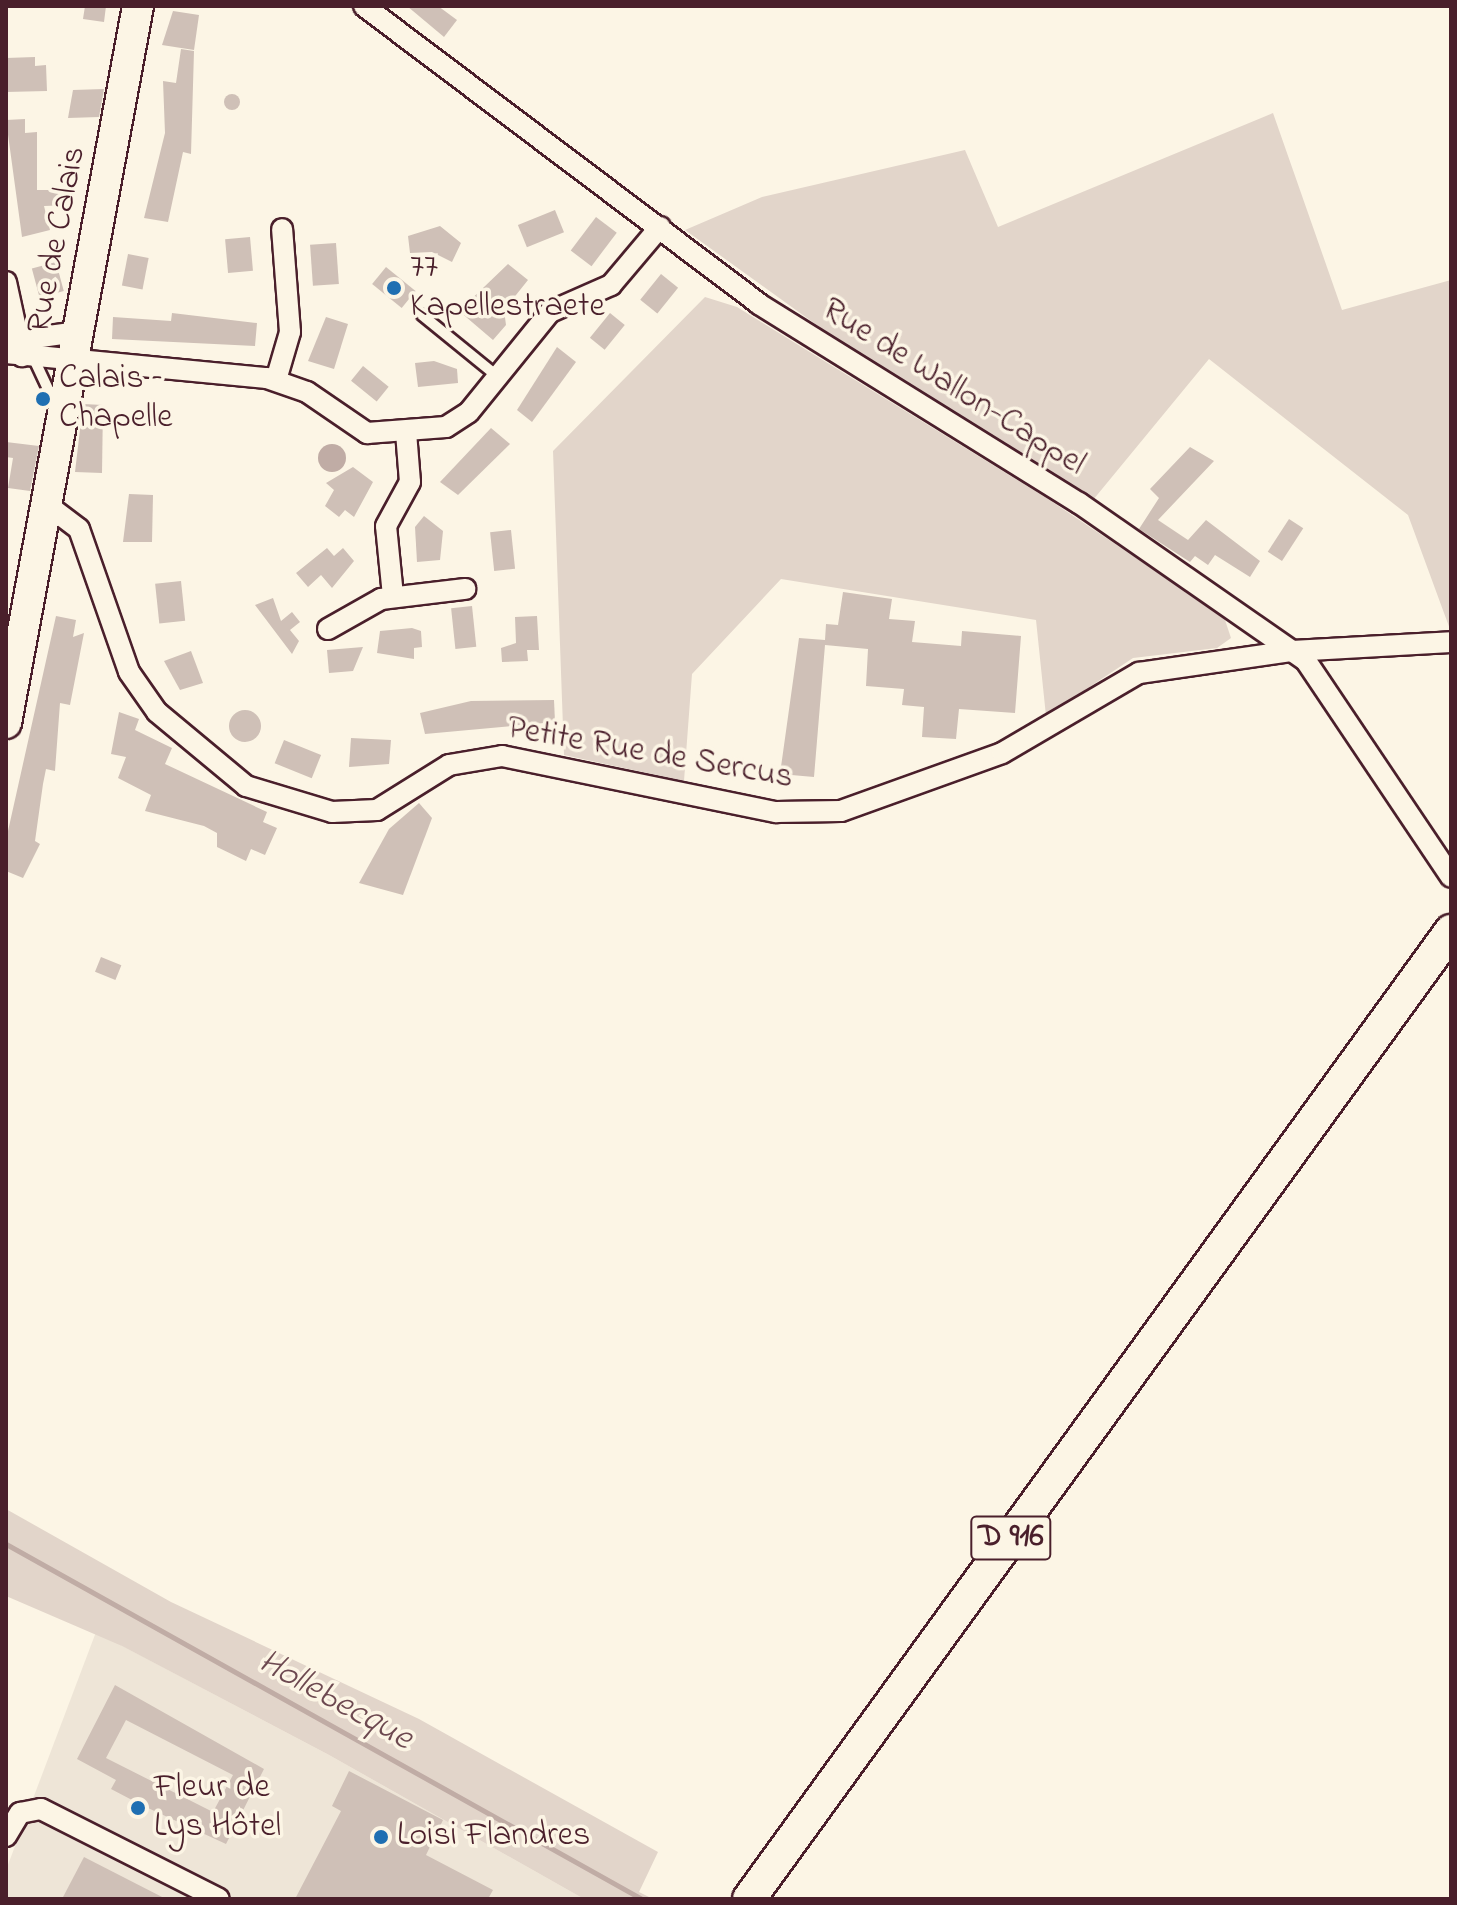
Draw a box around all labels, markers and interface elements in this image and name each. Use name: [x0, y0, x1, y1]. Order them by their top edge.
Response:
street label: Rue de Calais: [20, 143, 96, 337]
place label: 77 Kapellestraete: [410, 248, 605, 328]
marker: 77 Kapellestraete: [385, 279, 403, 297]
street label: Rue de Wallon-Cappel: [814, 290, 1092, 486]
place label: Calais – Chapelle: [59, 359, 173, 438]
marker: Calais – Chapelle: [34, 390, 52, 408]
street label: Petite Rue de Sercus: [504, 709, 796, 799]
road number: D 916: [969, 1510, 1053, 1566]
water label: Hollebecque: [250, 1641, 420, 1761]
place label: Fleur de Lys Hôtel: [154, 1768, 281, 1848]
marker: Fleur de Lys Hôtel: [129, 1799, 147, 1817]
place label: Loisi Flandres: [397, 1817, 590, 1857]
marker: Loisi Flandres: [372, 1828, 390, 1846]

